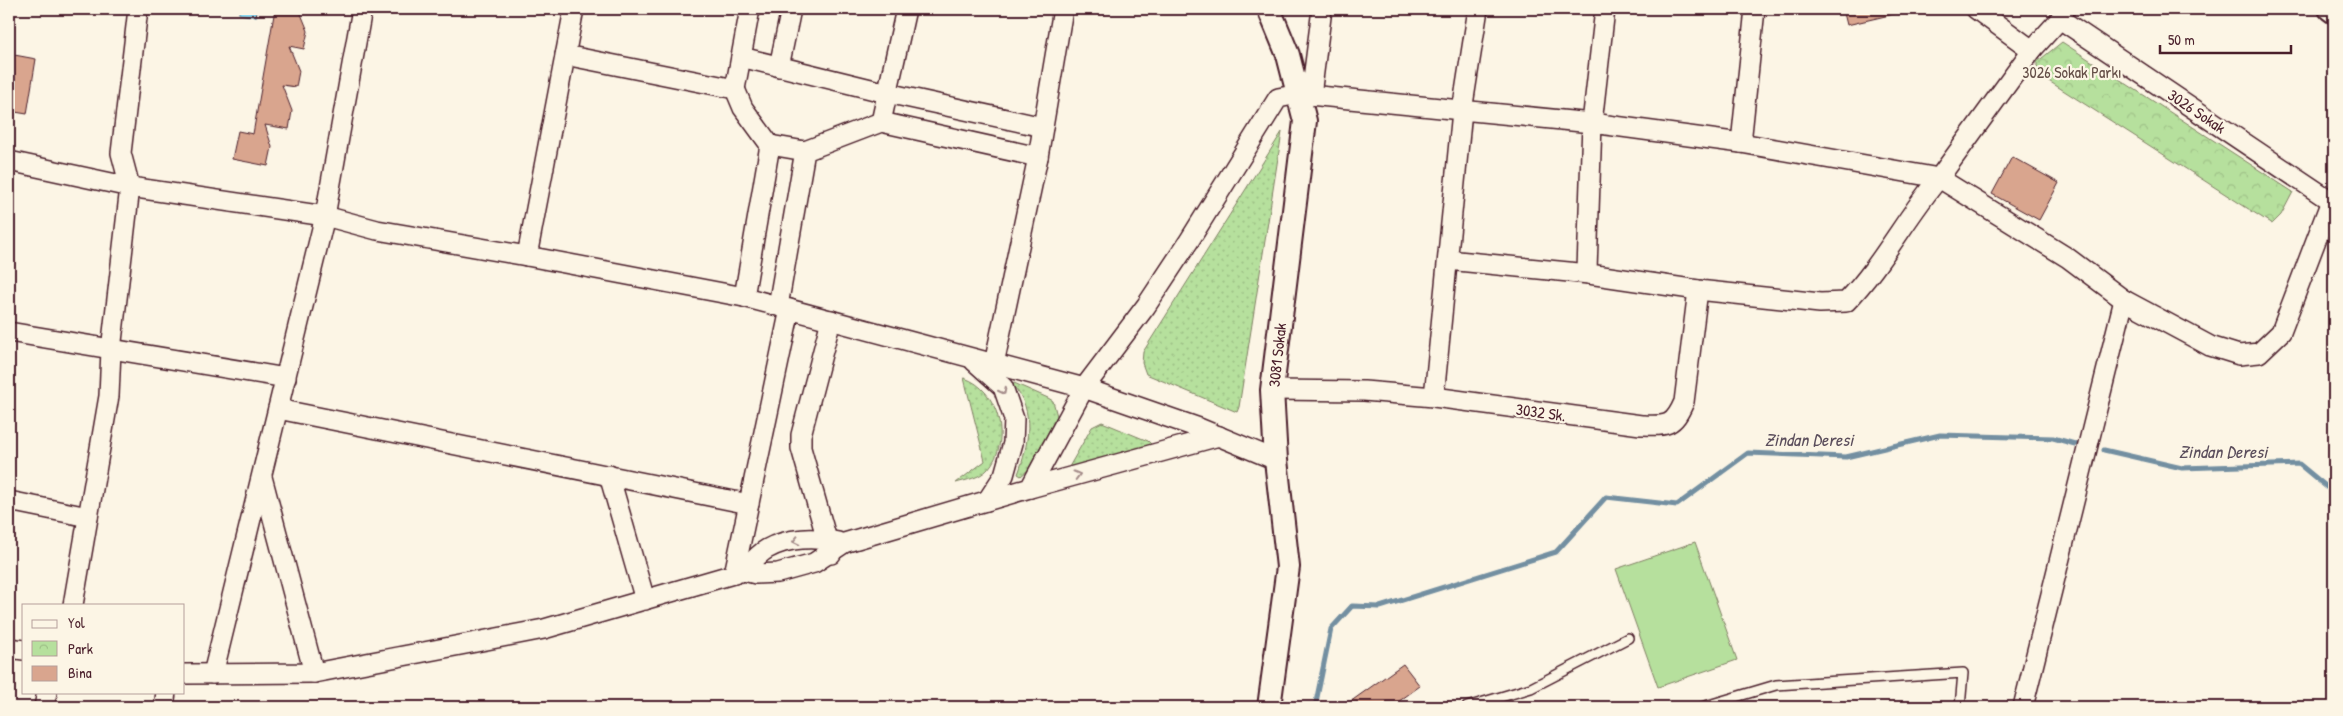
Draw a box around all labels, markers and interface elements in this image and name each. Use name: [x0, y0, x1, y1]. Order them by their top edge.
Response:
scale bar: [2160, 22, 2292, 54]
text: 50 m: [2168, 29, 2195, 50]
park label: 3026 Sokak Parkı: [2022, 61, 2122, 83]
street label: 3026 Sokak: [2164, 84, 2230, 139]
street label: 3081 Sokak: [1263, 322, 1291, 388]
one-way arrow: [996, 385, 1006, 394]
street label: 3032 Sk.: [1515, 398, 1567, 426]
water label: Zindan Deresi: [1765, 427, 1855, 452]
water label: Zindan Deresi: [2179, 439, 2269, 464]
one-way arrow: [1072, 471, 1080, 481]
one-way arrow: [792, 535, 801, 546]
legend: [22, 604, 185, 694]
text: Yol: [68, 612, 85, 633]
text: Park: [68, 638, 93, 659]
text: Bina: [68, 662, 92, 683]

